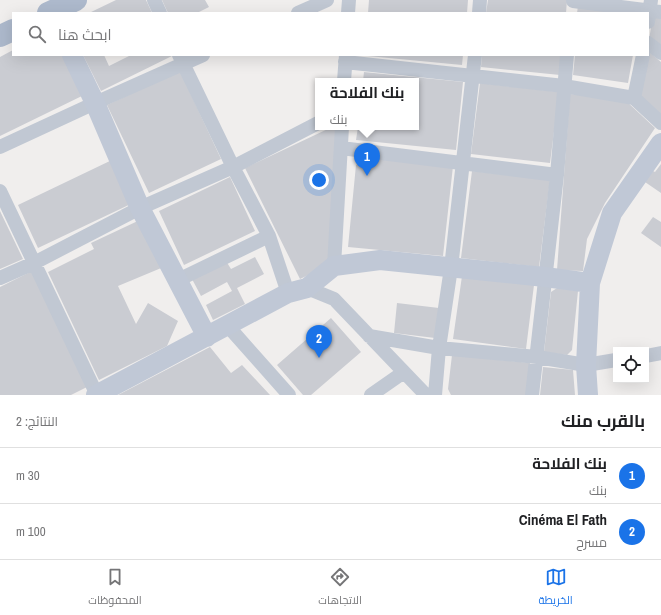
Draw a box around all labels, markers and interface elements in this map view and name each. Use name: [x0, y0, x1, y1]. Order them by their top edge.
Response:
search box: [12, 12, 649, 56]
icon: search: [26, 23, 48, 45]
text: ابحث هنا: [58, 24, 112, 45]
popup: [315, 78, 419, 130]
text: بنك الفلاحة: [330, 82, 404, 103]
text: بنك: [330, 111, 348, 128]
pin: 1: [354, 143, 380, 176]
your location: [309, 170, 329, 190]
pin: 2: [306, 325, 332, 358]
map controls: [613, 347, 649, 383]
button: locate: [613, 347, 649, 383]
text: بالقرب منك: [561, 409, 645, 432]
text: النتائج: 2: [16, 413, 58, 430]
text: بنك الفلاحة: [532, 453, 607, 474]
text: 30 m: [16, 467, 40, 484]
text: 1: [629, 467, 635, 484]
text: بنك: [589, 482, 607, 499]
text: Cinéma El Fath: [519, 509, 607, 530]
text: 100 m: [16, 523, 46, 540]
text: 2: [629, 523, 635, 540]
text: مسرح: [576, 534, 607, 551]
tab: المحفوظات: [88, 566, 142, 610]
tab: الاتجاهات: [318, 566, 362, 610]
tab: الخريطة: [538, 566, 573, 610]

